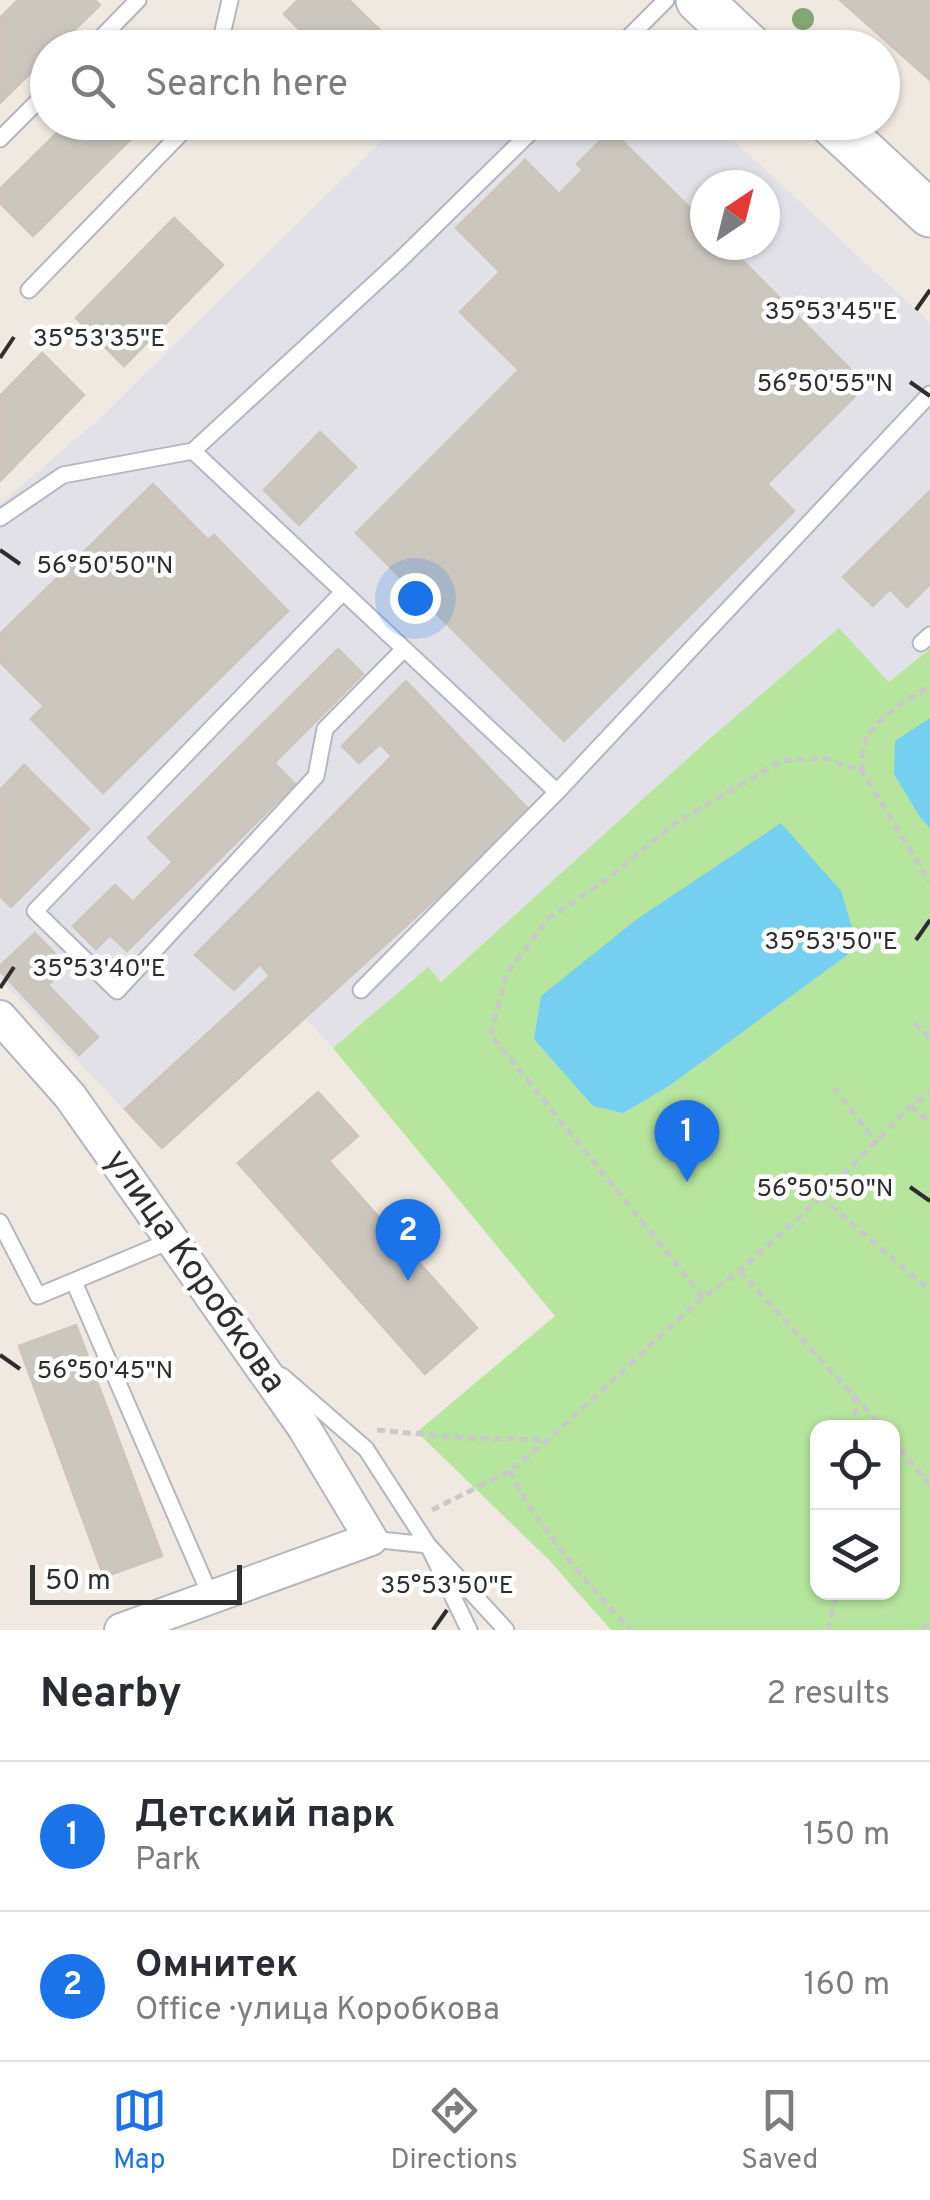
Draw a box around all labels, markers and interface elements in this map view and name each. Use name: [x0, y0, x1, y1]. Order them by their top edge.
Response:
search box: [30, 30, 900, 140]
icon: search: [65, 58, 120, 113]
text: Search here: [145, 61, 348, 110]
north arrow: [690, 170, 780, 260]
text: 35°53'45"E: [765, 297, 897, 329]
text: 35°53'35"E: [33, 324, 165, 356]
text: 56°50'55"N: [757, 369, 893, 401]
text: 56°50'50"N: [37, 551, 173, 583]
your location: [390, 573, 441, 624]
text: 35°53'50"E: [764, 927, 898, 959]
text: 35°53'40"E: [32, 954, 166, 986]
pin: 1: [654, 1100, 720, 1182]
street label: улица Коробкова: [93, 1141, 295, 1403]
text: 56°50'50"N: [757, 1174, 893, 1206]
pin: 2: [376, 1198, 440, 1281]
text: 56°50'45"N: [37, 1356, 173, 1388]
map controls: [810, 1420, 900, 1600]
button: locate: [810, 1420, 900, 1510]
button: layers: [810, 1510, 900, 1600]
scale bar: [30, 1560, 242, 1604]
text: 50 m: [45, 1564, 111, 1600]
text: 35°53'50"E: [380, 1571, 514, 1603]
text: Nearby: [40, 1669, 182, 1722]
text: 2 results: [766, 1675, 890, 1715]
text: Детский парк: [135, 1792, 395, 1841]
text: 1: [66, 1816, 79, 1856]
text: 150 m: [803, 1816, 890, 1856]
text: Park: [135, 1841, 201, 1881]
text: Омнитек: [135, 1942, 298, 1991]
text: 2: [63, 1966, 82, 2006]
text: 160 m: [804, 1966, 890, 2006]
text: Office · улица Коробкова: [135, 1991, 500, 2031]
tab: Map: [112, 2083, 167, 2179]
tab: Directions: [390, 2083, 518, 2179]
tab: Saved: [741, 2083, 818, 2179]

